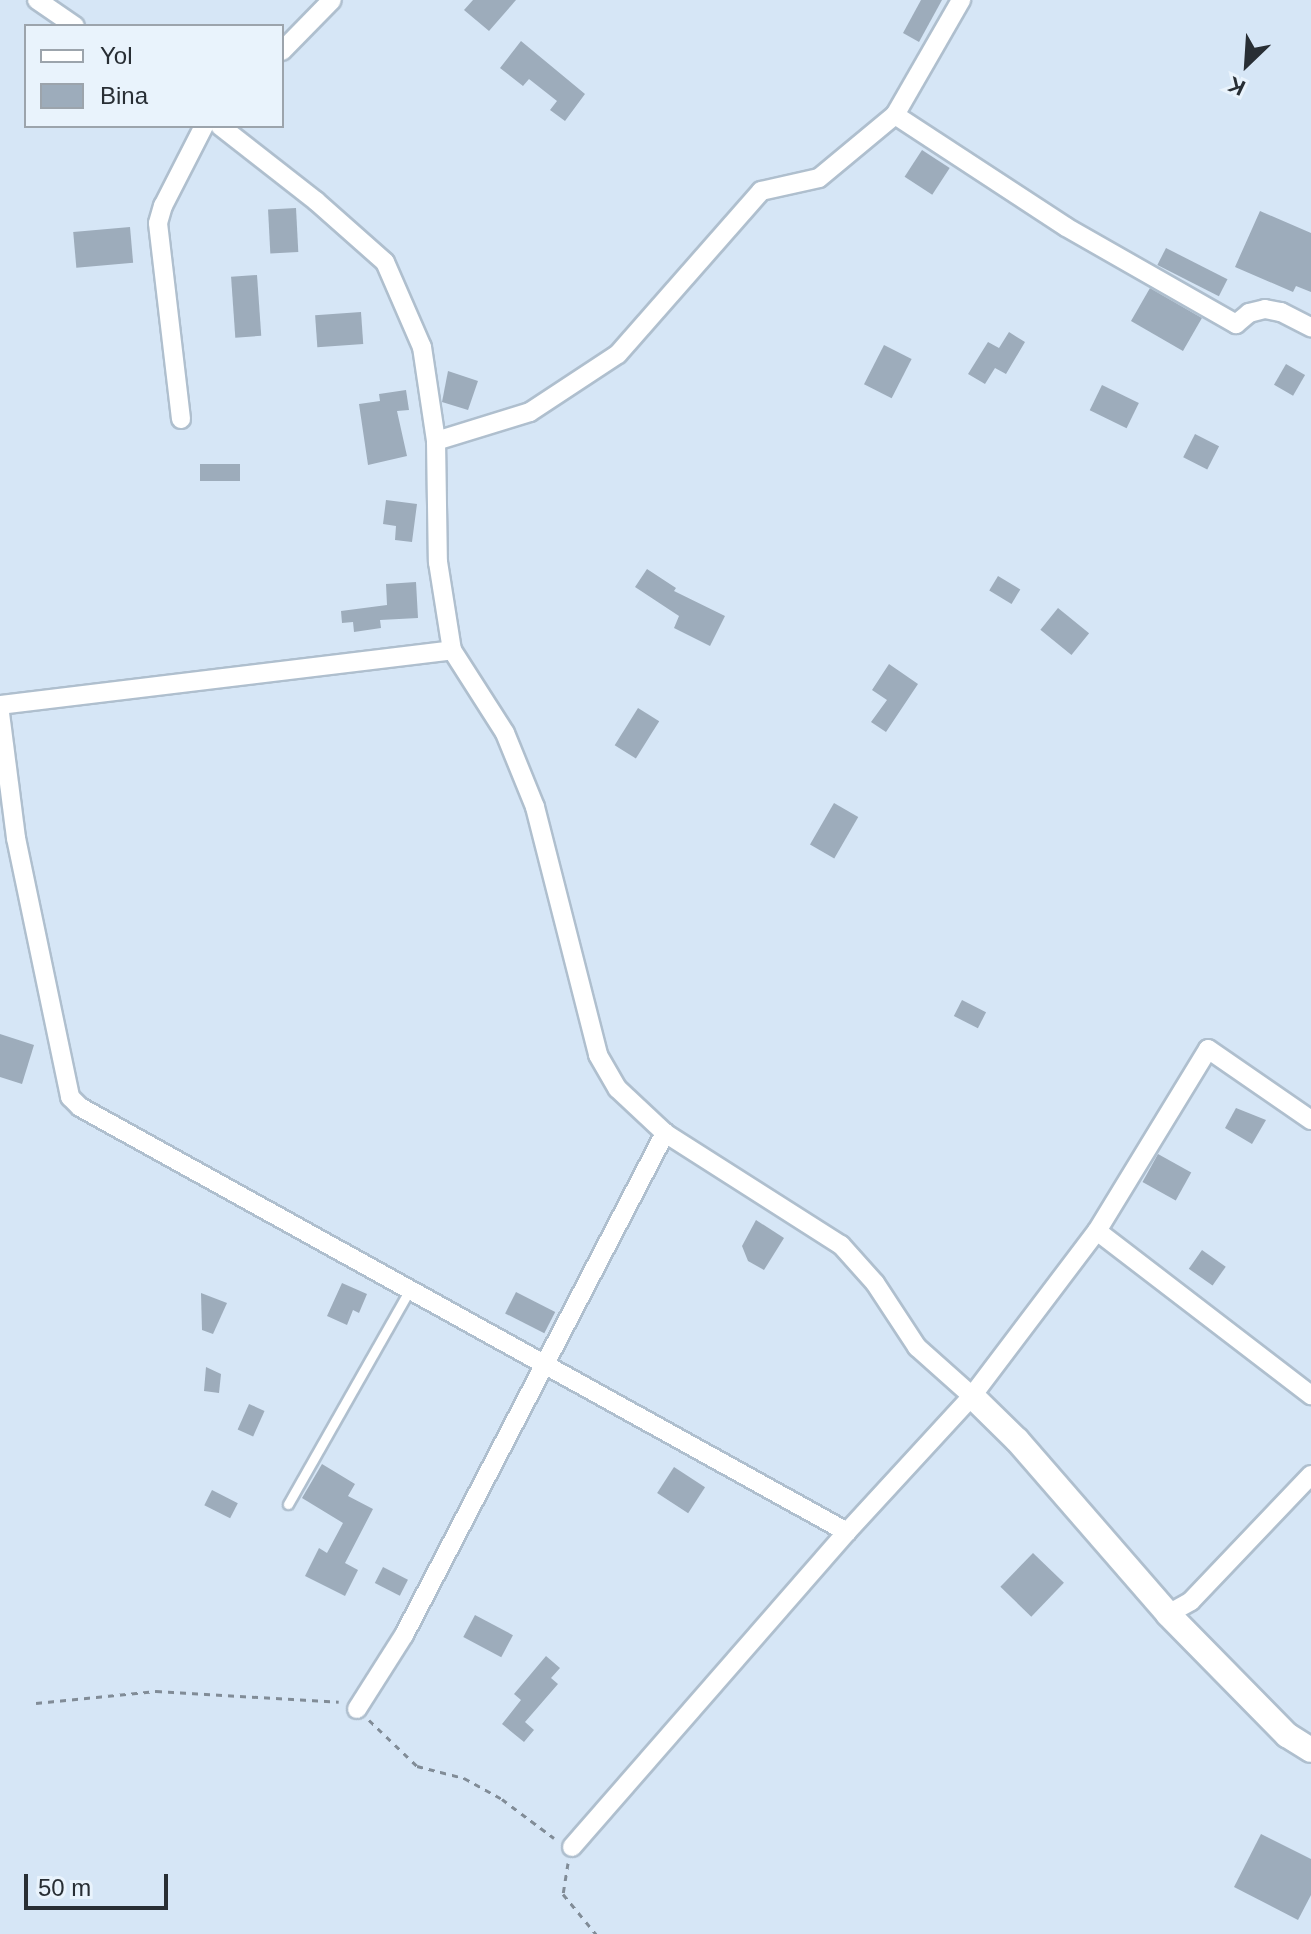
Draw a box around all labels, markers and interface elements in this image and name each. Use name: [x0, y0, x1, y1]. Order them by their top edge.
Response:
legend: [24, 24, 284, 128]
north arrow: [1207, 24, 1287, 104]
text: Yol: [100, 42, 132, 69]
text: K: [1224, 72, 1249, 101]
text: Bina: [100, 82, 148, 109]
scale bar: [28, 1858, 172, 1908]
text: 50 m: [38, 1874, 91, 1901]

